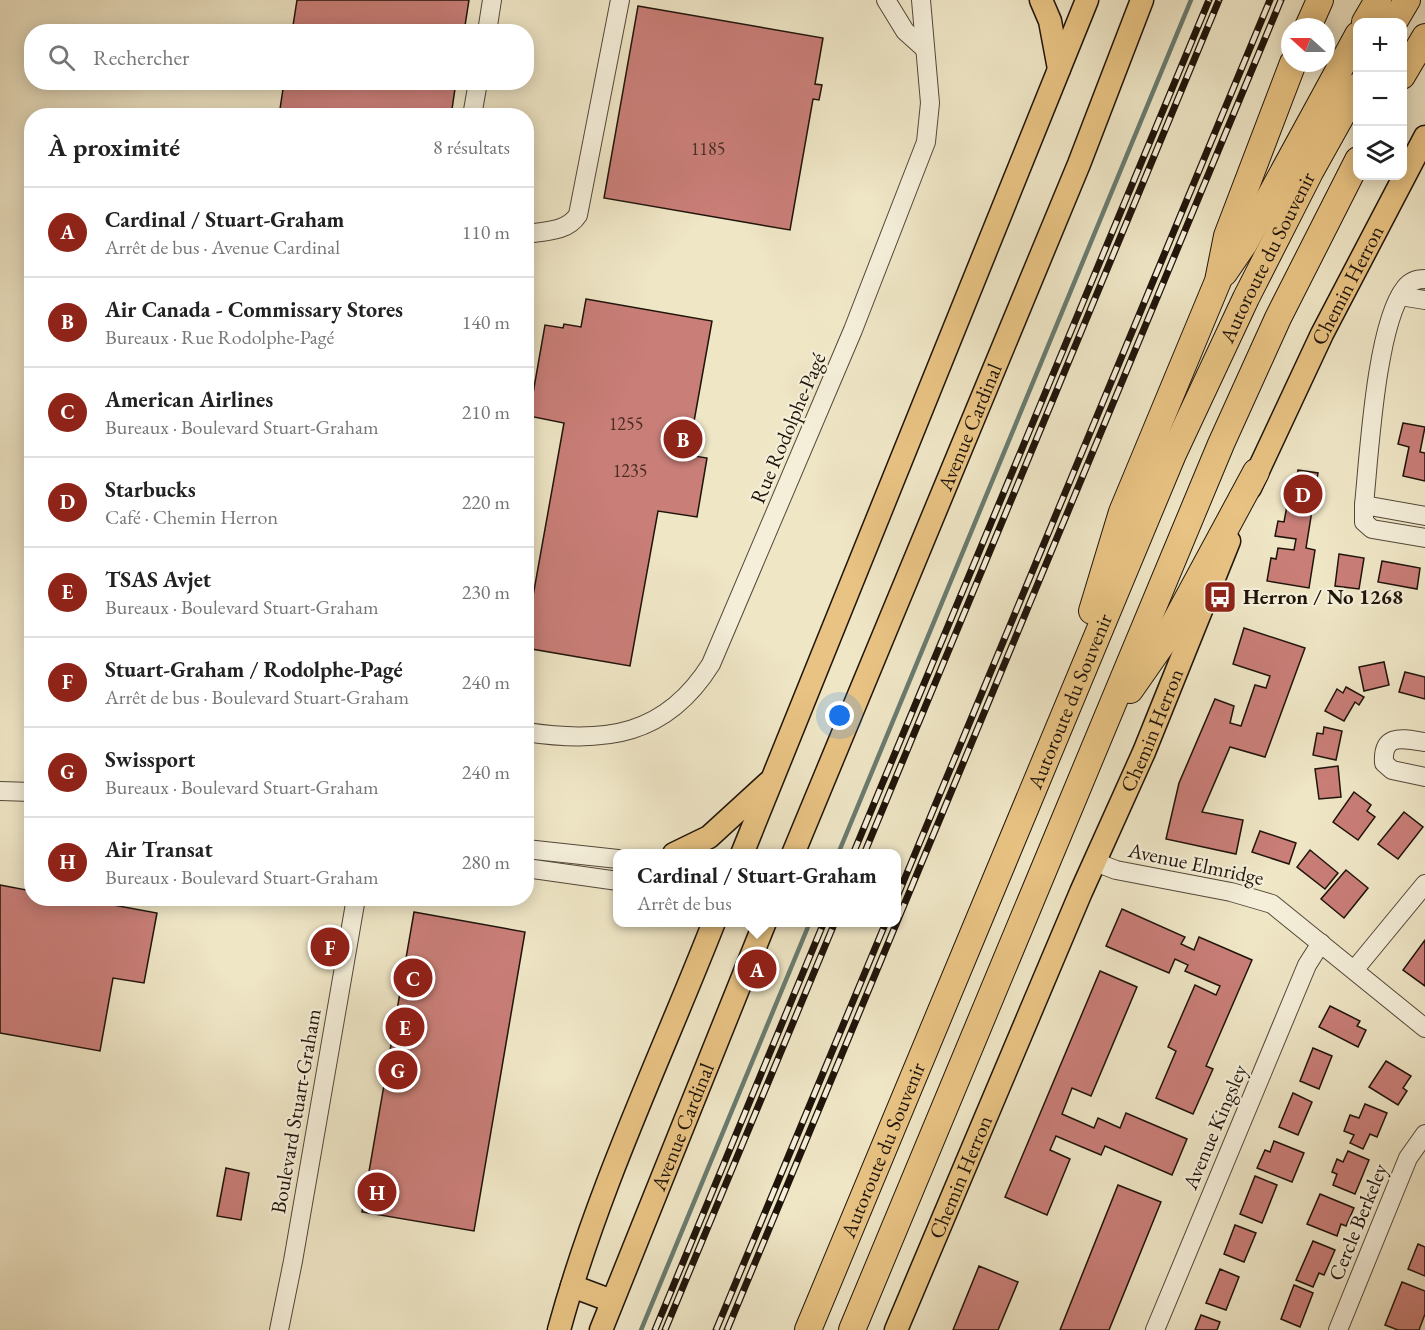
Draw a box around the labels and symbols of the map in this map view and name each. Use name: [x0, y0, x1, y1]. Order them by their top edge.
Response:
north arrow: [1281, 18, 1335, 72]
house number: 1185: [691, 137, 725, 160]
street label: Autoroute du Souvenir: [1213, 167, 1321, 348]
street label: Chemin Herron: [1305, 221, 1389, 349]
street label: Rue Rodolphe-Pagé: [744, 348, 831, 507]
street label: Avenue Cardinal: [931, 359, 1008, 496]
house number: 1255: [609, 412, 643, 435]
pin: B: [664, 416, 702, 462]
house number: 1235: [613, 459, 647, 482]
pin: D: [1284, 472, 1322, 516]
bus stop icon: Herron / No 1268: [1202, 579, 1238, 615]
place label: Herron / No 1268: [1243, 583, 1403, 610]
street label: Autoroute du Souvenir: [1021, 609, 1118, 794]
street label: Chemin Herron: [1114, 664, 1189, 796]
your location: [825, 701, 854, 730]
street label: Avenue Elmridge: [1125, 836, 1266, 891]
pin: F: [310, 924, 350, 970]
pin: A: [738, 946, 777, 992]
pin: C: [394, 956, 432, 1000]
pin: E: [386, 1004, 424, 1050]
street label: Boulevard Stuart-Graham: [264, 1006, 327, 1215]
pin: G: [378, 1048, 418, 1092]
street label: Autoroute du Souvenir: [834, 1058, 931, 1242]
street label: Avenue Cardinal: [644, 1059, 720, 1195]
street label: Avenue Kingsley: [1176, 1059, 1253, 1194]
street label: Chemin Herron: [922, 1111, 998, 1243]
street label: Cercle Berkeley: [1322, 1158, 1394, 1284]
pin: H: [358, 1170, 397, 1214]

